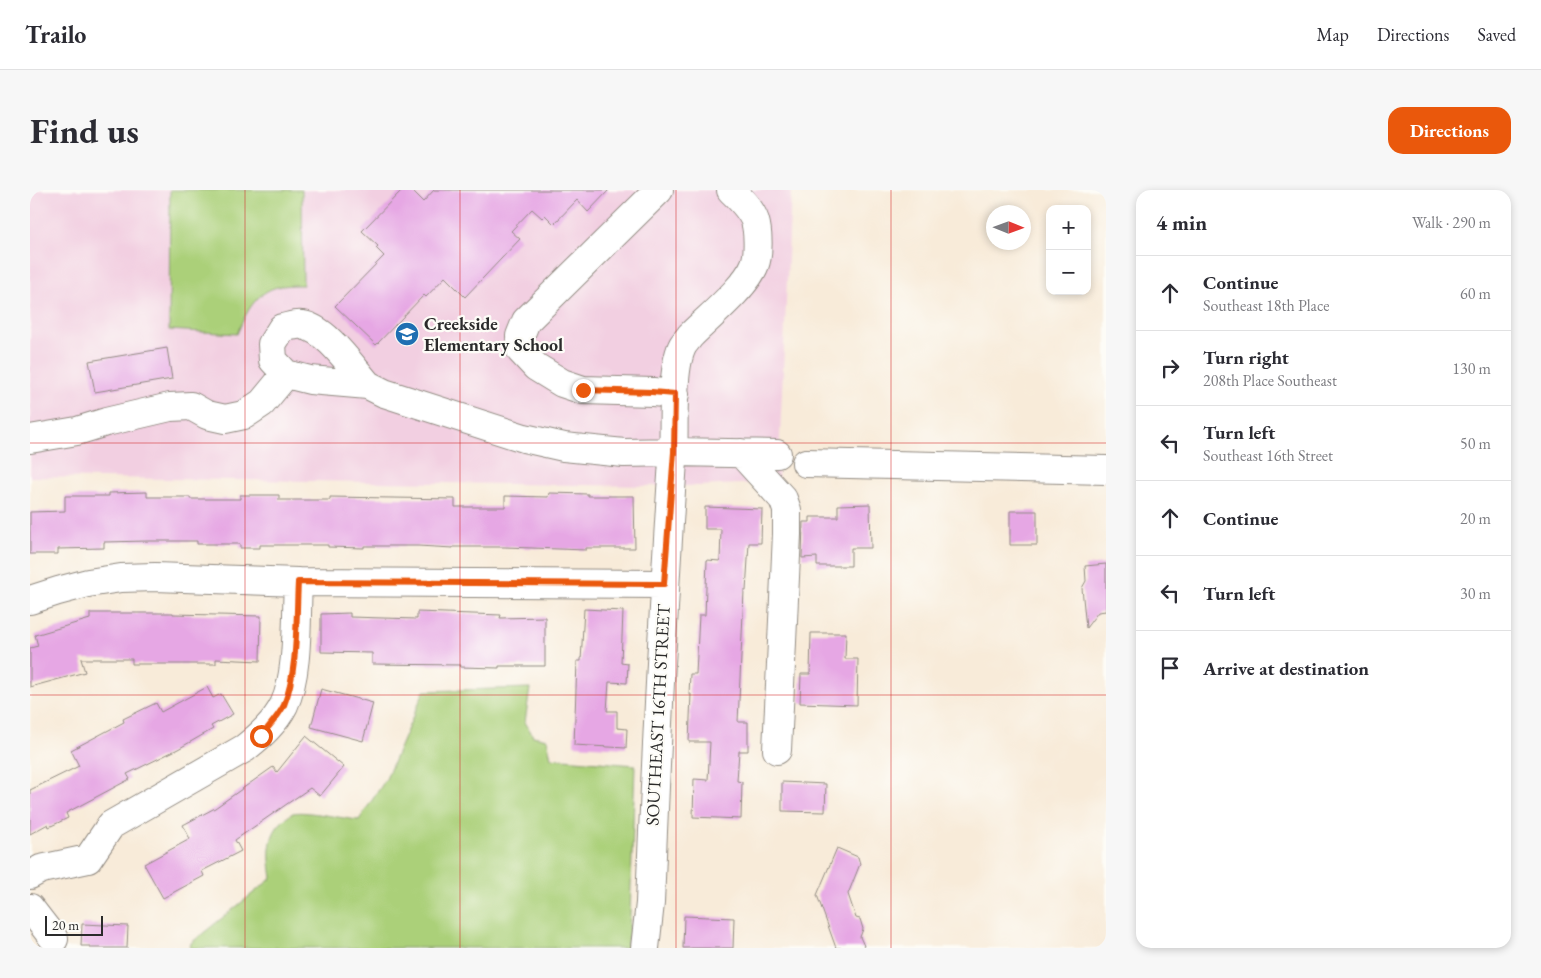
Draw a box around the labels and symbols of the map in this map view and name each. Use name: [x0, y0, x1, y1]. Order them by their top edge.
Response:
north arrow: [986, 205, 1031, 250]
place label: Creekside Elementary School: [424, 312, 563, 356]
school or university icon: Creekside Elementary School: [394, 321, 420, 347]
route end: [572, 379, 595, 402]
street label: SOUTHEAST 16TH STREET: [640, 603, 675, 826]
route start: [250, 725, 273, 748]
scale bar: [45, 913, 102, 936]

